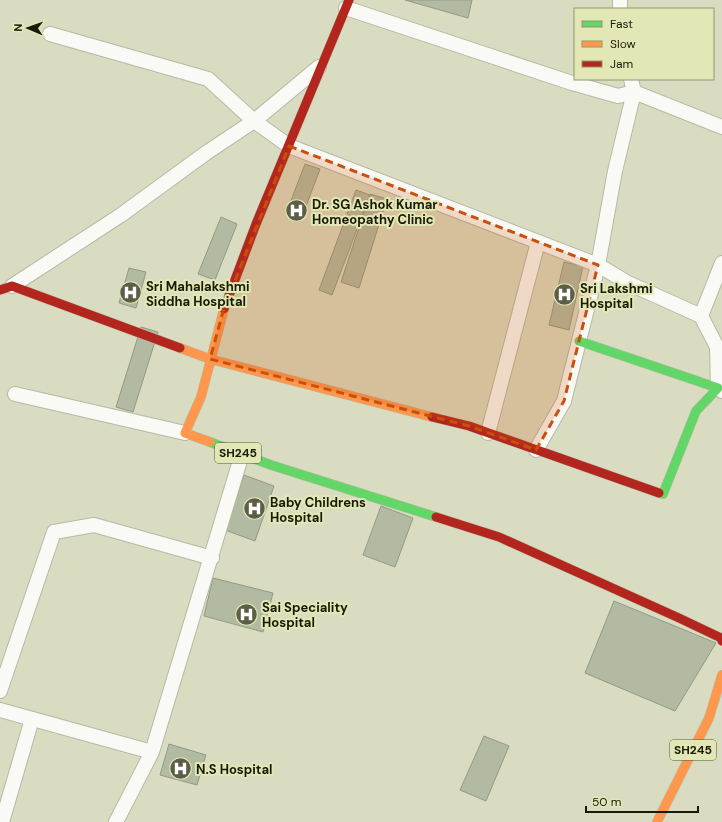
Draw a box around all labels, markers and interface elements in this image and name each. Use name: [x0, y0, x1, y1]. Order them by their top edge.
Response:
north arrow: [8, 8, 48, 48]
legend: [574, 8, 714, 80]
text: Fast: [610, 16, 633, 32]
text: N: [11, 23, 25, 32]
text: Slow: [610, 36, 636, 52]
text: Jam: [610, 56, 633, 72]
place label: Dr. SG Ashok Kumar Homeopathy Clinic: [312, 196, 438, 228]
hospital icon: Dr. SG Ashok Kumar Homeopathy Clinic: [284, 198, 310, 224]
place label: Sri Mahalakshmi Siddha Hospital: [146, 278, 250, 310]
hospital icon: Sri Mahalakshmi Siddha Hospital: [117, 280, 143, 306]
place label: Sri Lakshmi Hospital: [580, 280, 653, 312]
hospital icon: Sri Lakshmi Hospital: [552, 282, 578, 308]
road number: SH245: [215, 443, 261, 463]
place label: Baby Childrens Hospital: [270, 494, 366, 526]
hospital icon: Baby Childrens Hospital: [241, 496, 267, 522]
place label: Sai Speciality Hospital: [262, 599, 348, 631]
hospital icon: Sai Speciality Hospital: [233, 601, 259, 627]
road number: SH245: [670, 740, 716, 760]
hospital icon: N.S Hospital: [168, 756, 194, 782]
place label: N.S Hospital: [196, 761, 273, 778]
scale bar: [586, 788, 698, 814]
text: 50 m: [592, 794, 621, 810]

